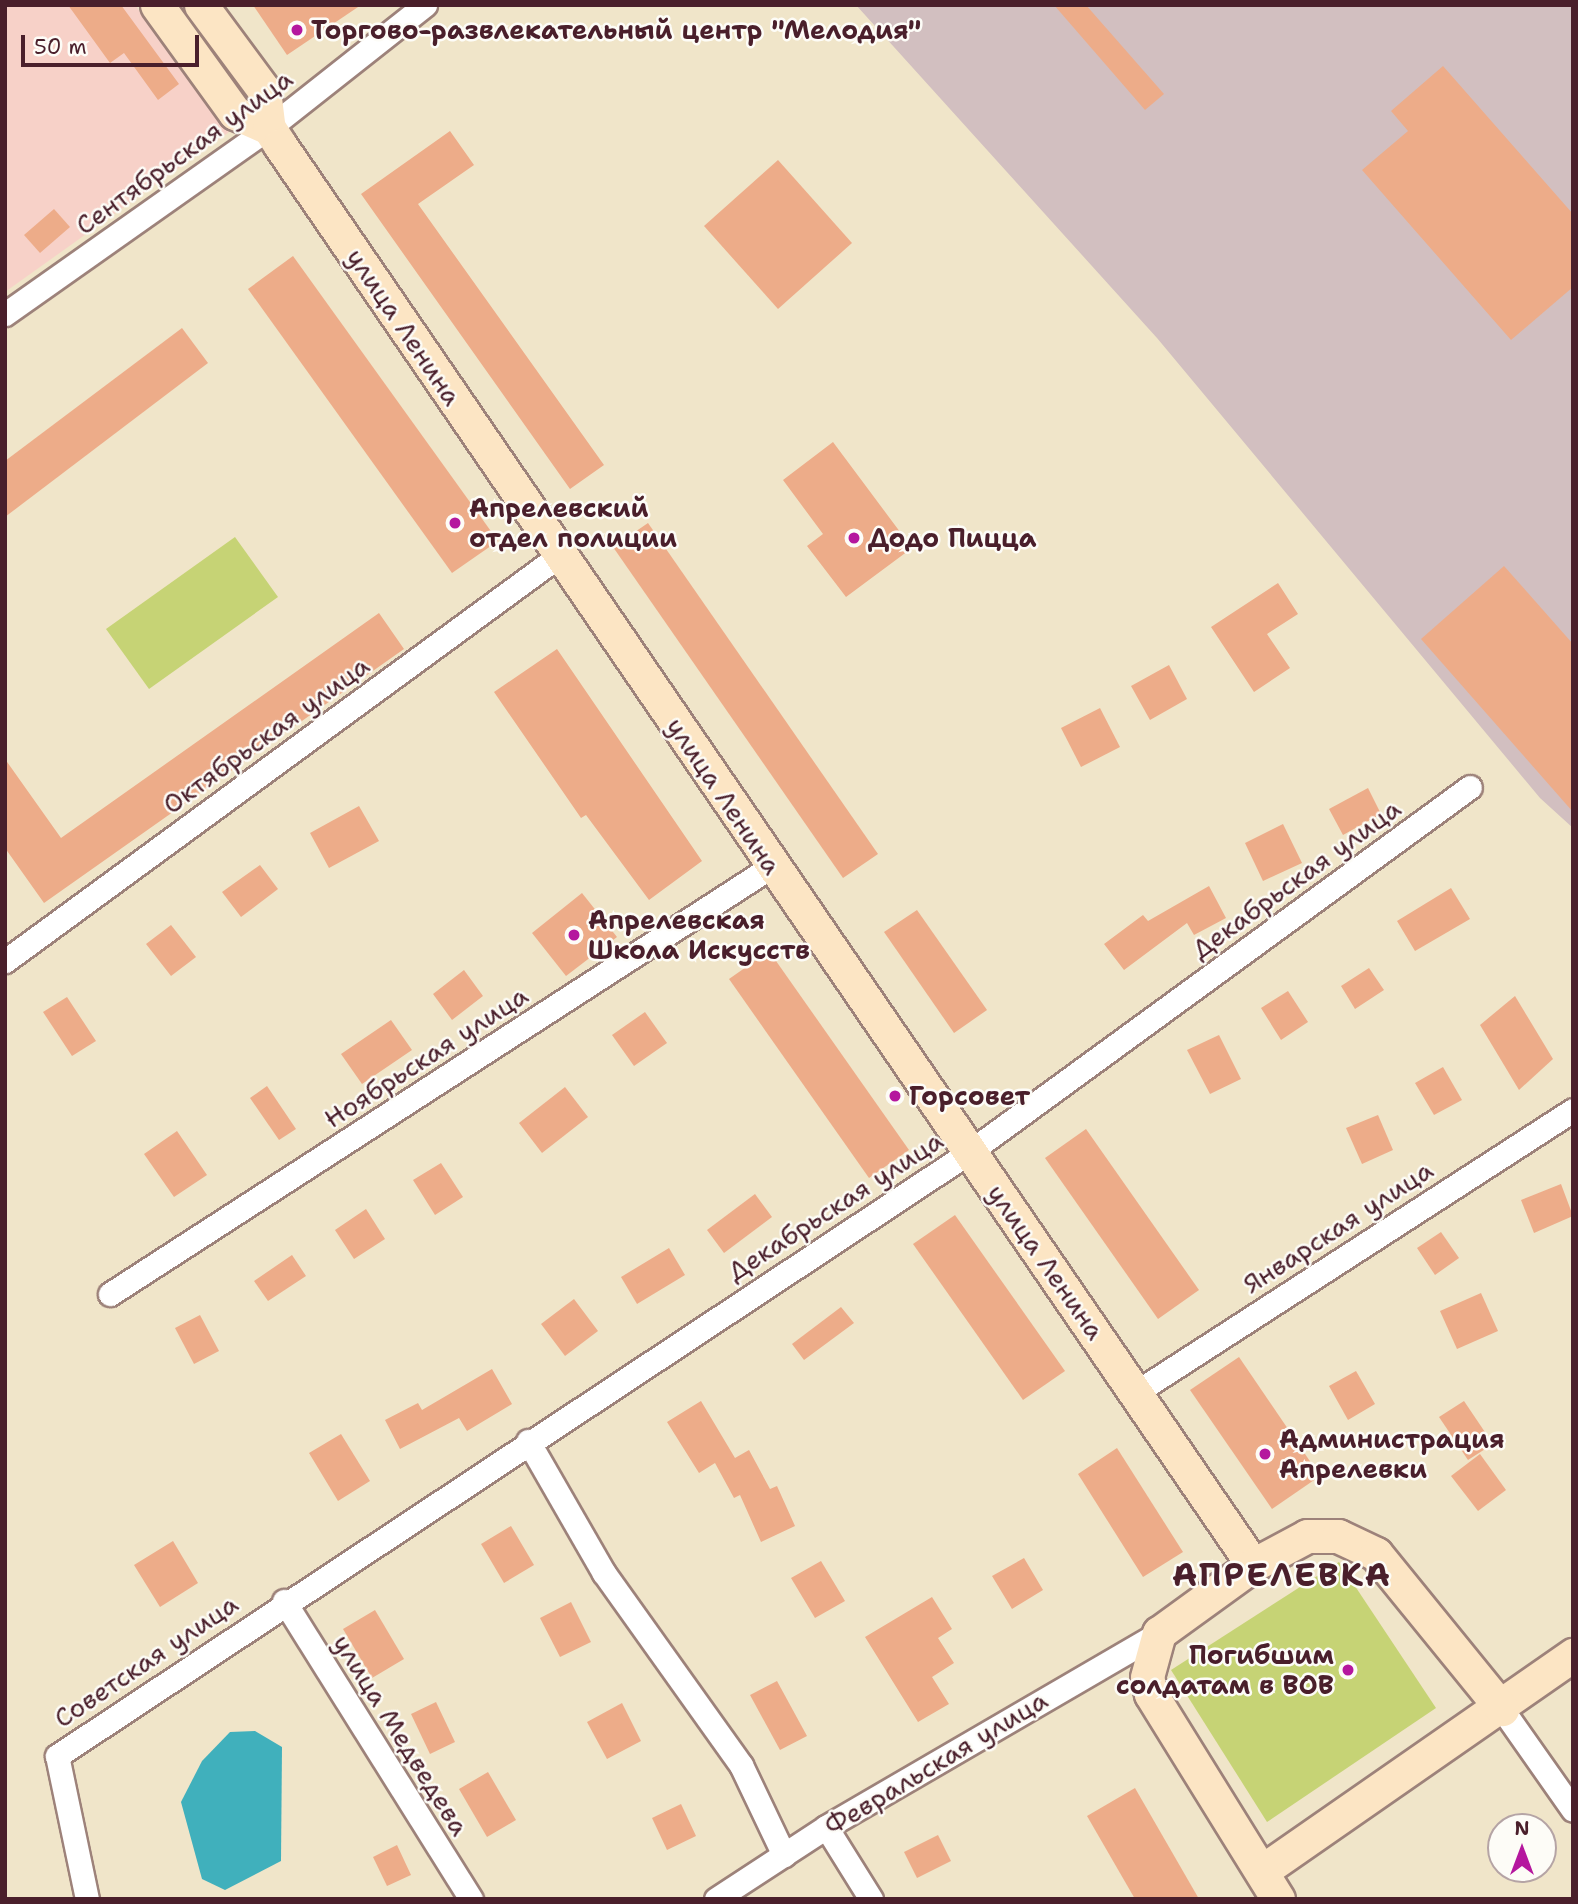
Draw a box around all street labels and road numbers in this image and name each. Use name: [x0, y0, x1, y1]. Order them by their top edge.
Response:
street label: Сентябрьская улица: [70, 63, 298, 241]
street label: улица Ленина: [340, 243, 468, 411]
street label: Октябрьская улица: [157, 650, 375, 820]
street label: улица Ленина: [660, 712, 788, 880]
street label: Декабрьская улица: [1185, 793, 1407, 965]
street label: Ноябрьская улица: [318, 980, 534, 1134]
street label: Декабрьская улица: [721, 1125, 949, 1287]
street label: Январская улица: [1237, 1154, 1439, 1300]
street label: улица Ленина: [981, 1178, 1111, 1346]
street label: Советская улица: [48, 1588, 244, 1734]
street label: улица Медведева: [327, 1629, 475, 1841]
street label: Февральская улица: [819, 1684, 1053, 1842]

